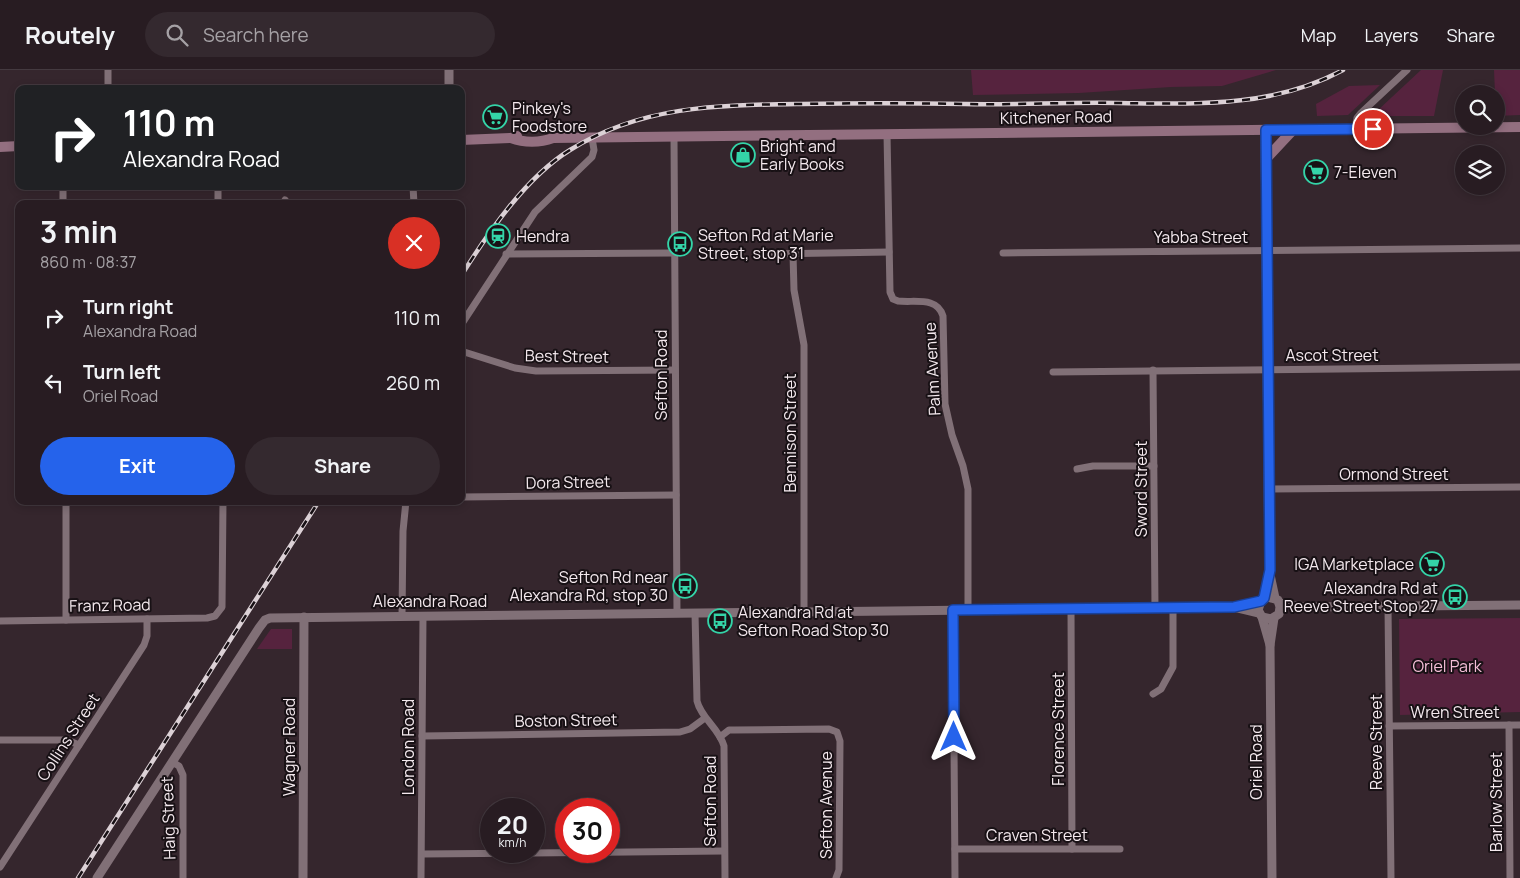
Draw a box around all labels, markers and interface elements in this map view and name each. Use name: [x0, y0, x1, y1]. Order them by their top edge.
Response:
search box: [145, 12, 495, 57]
text: Routely: [25, 18, 115, 51]
icon: search: [163, 21, 191, 49]
text: Search here: [203, 22, 309, 48]
text: Map: [1301, 23, 1336, 47]
text: Layers: [1364, 23, 1418, 47]
text: Share: [1446, 23, 1495, 47]
map controls: [1455, 85, 1505, 195]
button: search: [1455, 85, 1505, 135]
place label: Pinkey's Foodstore: [512, 97, 587, 137]
text: 110 m: [123, 99, 215, 147]
supermarket icon: Pinkey's Foodstore: [482, 104, 508, 130]
icon: right: [40, 105, 105, 170]
street label: Kitchener Road: [1000, 105, 1112, 129]
pin: [1352, 108, 1394, 150]
icon: arrive: [1359, 115, 1387, 143]
place label: Bright and Early Books: [760, 135, 844, 175]
shop icon: Bright and Early Books: [730, 142, 756, 168]
text: Alexandra Road: [123, 144, 280, 174]
button: layers: [1455, 145, 1505, 195]
supermarket icon: 7-Eleven: [1303, 159, 1329, 185]
place label: 7-Eleven: [1334, 161, 1397, 183]
text: 3 min: [40, 211, 118, 252]
button: close: [388, 217, 440, 269]
station icon: Hendra: [485, 223, 511, 249]
place label: Sefton Rd at Marie Street, stop 31: [698, 224, 834, 264]
place label: Hendra: [516, 225, 569, 247]
street label: Yabba Street: [1154, 226, 1248, 248]
bus stop icon: Sefton Rd at Marie Street, stop 31: [667, 231, 693, 257]
text: 860 m · 08:37: [40, 251, 136, 273]
text: Turn right: [83, 294, 173, 320]
icon: right: [40, 304, 68, 332]
text: 110 m: [394, 305, 440, 331]
text: Alexandra Road: [83, 320, 197, 342]
street label: Palm Avenue: [919, 322, 945, 416]
street label: Sefton Road: [650, 329, 672, 421]
street label: Best Street: [525, 344, 609, 368]
street label: Ascot Street: [1285, 344, 1379, 366]
text: Turn left: [83, 359, 161, 385]
icon: left: [40, 369, 68, 397]
text: 260 m: [386, 370, 440, 396]
street label: Bennison Street: [779, 373, 801, 493]
text: Oriel Road: [83, 385, 158, 407]
button: Exit: [40, 437, 235, 495]
button: Share: [245, 437, 440, 495]
street label: Sword Street: [1130, 441, 1152, 537]
street label: Ormond Street: [1339, 463, 1449, 485]
street label: Dora Street: [525, 470, 611, 494]
supermarket icon: IGA Marketplace: [1419, 551, 1445, 577]
place label: IGA Marketplace: [1294, 553, 1414, 575]
place label: Sefton Rd near Alexandra Rd, stop 30: [509, 566, 668, 606]
bus stop icon: Sefton Rd near Alexandra Rd, stop 30: [672, 573, 698, 599]
place label: Alexandra Rd at Reeve Street Stop 27: [1284, 577, 1438, 617]
bus stop icon: Alexandra Rd at Reeve Street Stop 27: [1442, 584, 1468, 610]
street label: Alexandra Road: [373, 590, 487, 612]
street label: Franz Road: [69, 593, 151, 617]
place label: Alexandra Rd at Sefton Road Stop 30: [738, 601, 889, 641]
bus stop icon: Alexandra Rd at Sefton Road Stop 30: [707, 608, 733, 634]
park label: Oriel Park: [1412, 655, 1483, 677]
street label: Florence Street: [1047, 672, 1069, 786]
street label: Collins Street: [31, 689, 105, 785]
street label: Reeve Street: [1365, 694, 1387, 790]
street label: Wagner Road: [278, 698, 300, 796]
street label: London Road: [397, 699, 419, 795]
street label: Wren Street: [1410, 701, 1500, 723]
street label: Boston Street: [514, 708, 618, 732]
position arrow: [927, 710, 979, 762]
street label: Oriel Road: [1245, 724, 1267, 800]
street label: Sefton Avenue: [815, 751, 837, 859]
street label: Barlow Street: [1485, 752, 1507, 852]
street label: Sefton Road: [699, 755, 721, 847]
street label: Haig Street: [156, 776, 180, 860]
speed limit sign: 30: [555, 798, 620, 863]
text: 20: [497, 807, 528, 842]
street label: Craven Street: [986, 824, 1088, 846]
text: km/h: [499, 834, 526, 851]

